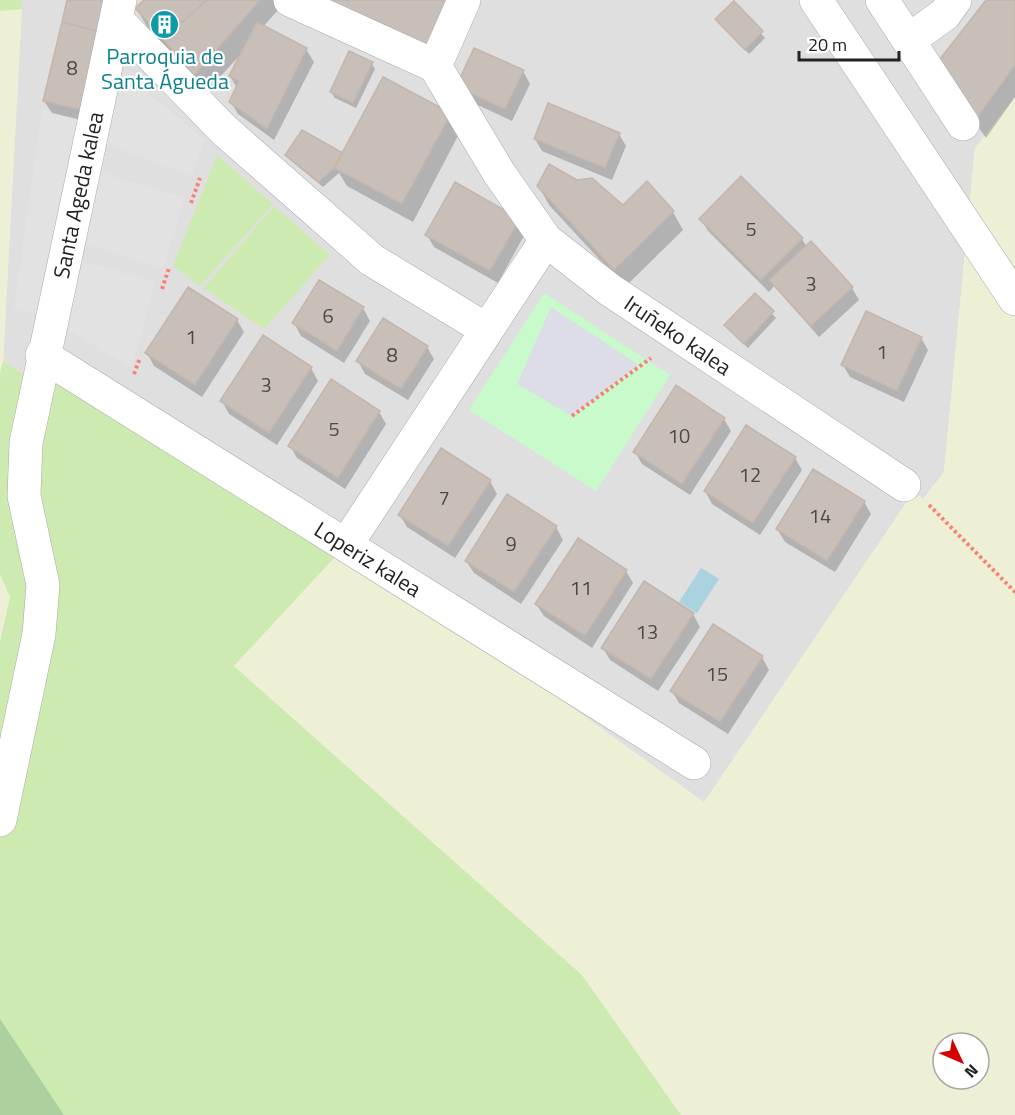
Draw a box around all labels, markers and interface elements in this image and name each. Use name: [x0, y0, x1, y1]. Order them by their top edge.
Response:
building icon: Parroquia de Santa Águeda: [149, 8, 181, 40]
scale bar: [799, 24, 900, 62]
text: 20 m: [808, 31, 847, 58]
place label: Parroquia de Santa Águeda: [101, 39, 229, 98]
house number: 8: [66, 52, 78, 83]
street label: Santa Ageda kalea: [44, 108, 112, 282]
house number: 5: [745, 213, 757, 244]
house number: 3: [805, 268, 817, 299]
street label: Iruñeko kalea: [617, 287, 739, 383]
house number: 6: [322, 300, 334, 331]
house number: 1: [185, 321, 197, 352]
house number: 1: [876, 336, 888, 367]
house number: 8: [386, 339, 398, 370]
house number: 3: [260, 369, 272, 400]
house number: 5: [328, 413, 340, 444]
house number: 10: [668, 420, 690, 451]
house number: 12: [739, 459, 761, 490]
house number: 7: [438, 482, 450, 513]
house number: 14: [809, 500, 831, 531]
street label: Loperiz kalea: [308, 513, 428, 605]
house number: 9: [505, 528, 517, 559]
house number: 11: [570, 572, 592, 603]
house number: 13: [636, 616, 658, 647]
house number: 15: [706, 658, 728, 689]
north arrow: [931, 1031, 991, 1091]
text: N: [959, 1059, 984, 1084]

